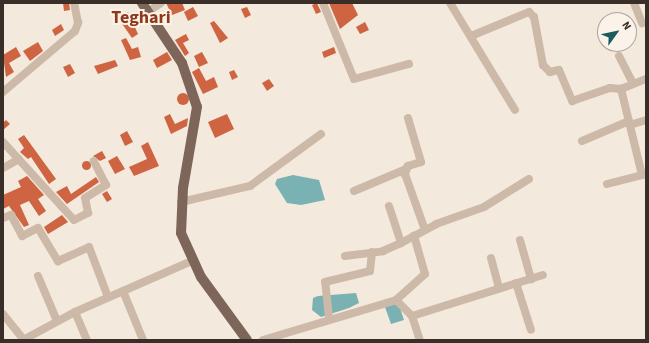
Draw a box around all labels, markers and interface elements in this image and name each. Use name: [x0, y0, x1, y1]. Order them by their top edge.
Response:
district label: Teghari: [111, 7, 171, 29]
north arrow: [597, 12, 637, 52]
text: N: [618, 19, 635, 33]

